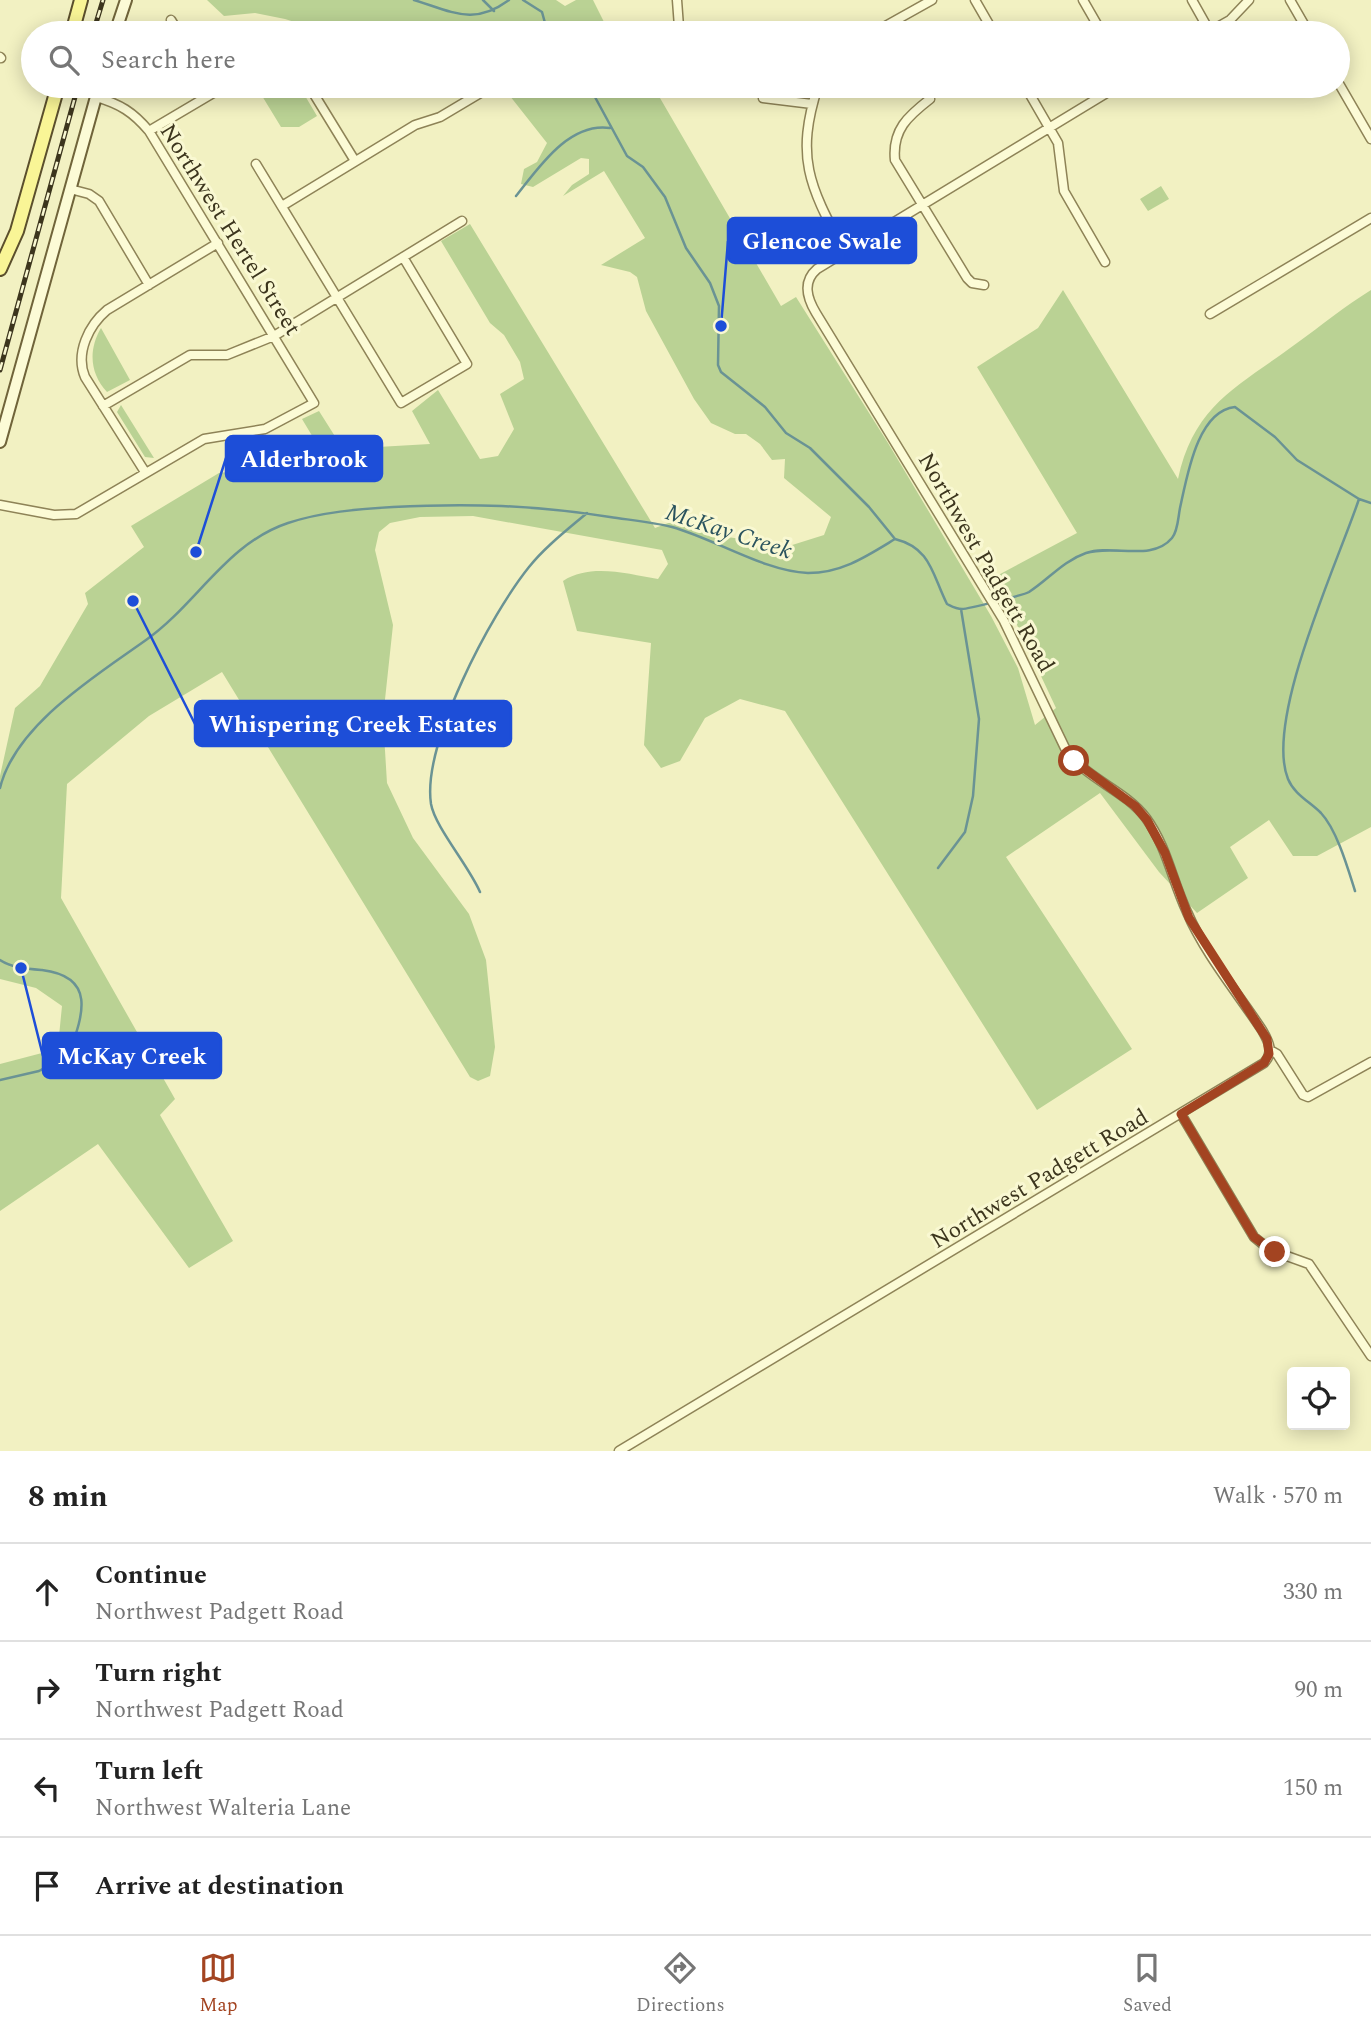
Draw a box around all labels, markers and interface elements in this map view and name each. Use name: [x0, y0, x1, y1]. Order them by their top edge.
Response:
search box: [21, 21, 1350, 98]
text: Search here: [101, 40, 236, 80]
icon: search: [45, 41, 83, 79]
street label: Northwest Hertel Street: [150, 117, 309, 343]
callout: Glencoe Swale: [728, 218, 916, 263]
text: Glencoe Swale: [742, 224, 902, 260]
callout: Alderbrook: [226, 436, 382, 481]
text: Alderbrook: [240, 442, 368, 478]
street label: Northwest Padgett Road: [908, 446, 1063, 679]
water label: McKay Creek: [661, 495, 797, 569]
callout: Whispering Creek Estates: [195, 701, 511, 746]
text: Whispering Creek Estates: [209, 707, 497, 743]
route start: [1058, 745, 1089, 776]
callout: McKay Creek: [43, 1033, 221, 1078]
text: McKay Creek: [57, 1039, 207, 1075]
street label: Northwest Padgett Road: [924, 1100, 1156, 1258]
route end: [1259, 1236, 1290, 1267]
map controls: [1287, 1367, 1350, 1430]
button: locate: [1287, 1367, 1350, 1430]
text: 8 min: [28, 1474, 108, 1520]
text: Walk · 570 m: [1213, 1479, 1343, 1514]
text: Continue: [95, 1555, 207, 1595]
icon: ahead: [28, 1573, 66, 1611]
text: 330 m: [1283, 1575, 1343, 1610]
text: Northwest Padgett Road: [95, 1595, 344, 1630]
text: Turn right: [95, 1653, 222, 1693]
icon: right: [28, 1671, 66, 1709]
text: 90 m: [1294, 1673, 1343, 1708]
text: Northwest Padgett Road: [95, 1693, 344, 1728]
text: Turn left: [95, 1751, 203, 1791]
icon: left: [28, 1769, 66, 1807]
text: 150 m: [1283, 1771, 1343, 1806]
text: Northwest Walteria Lane: [95, 1791, 351, 1826]
text: Arrive at destination: [95, 1866, 344, 1906]
icon: arrive: [28, 1867, 66, 1905]
tab: Map: [199, 1949, 238, 2020]
tab: Directions: [636, 1949, 725, 2020]
tab: Saved: [1123, 1949, 1172, 2020]

